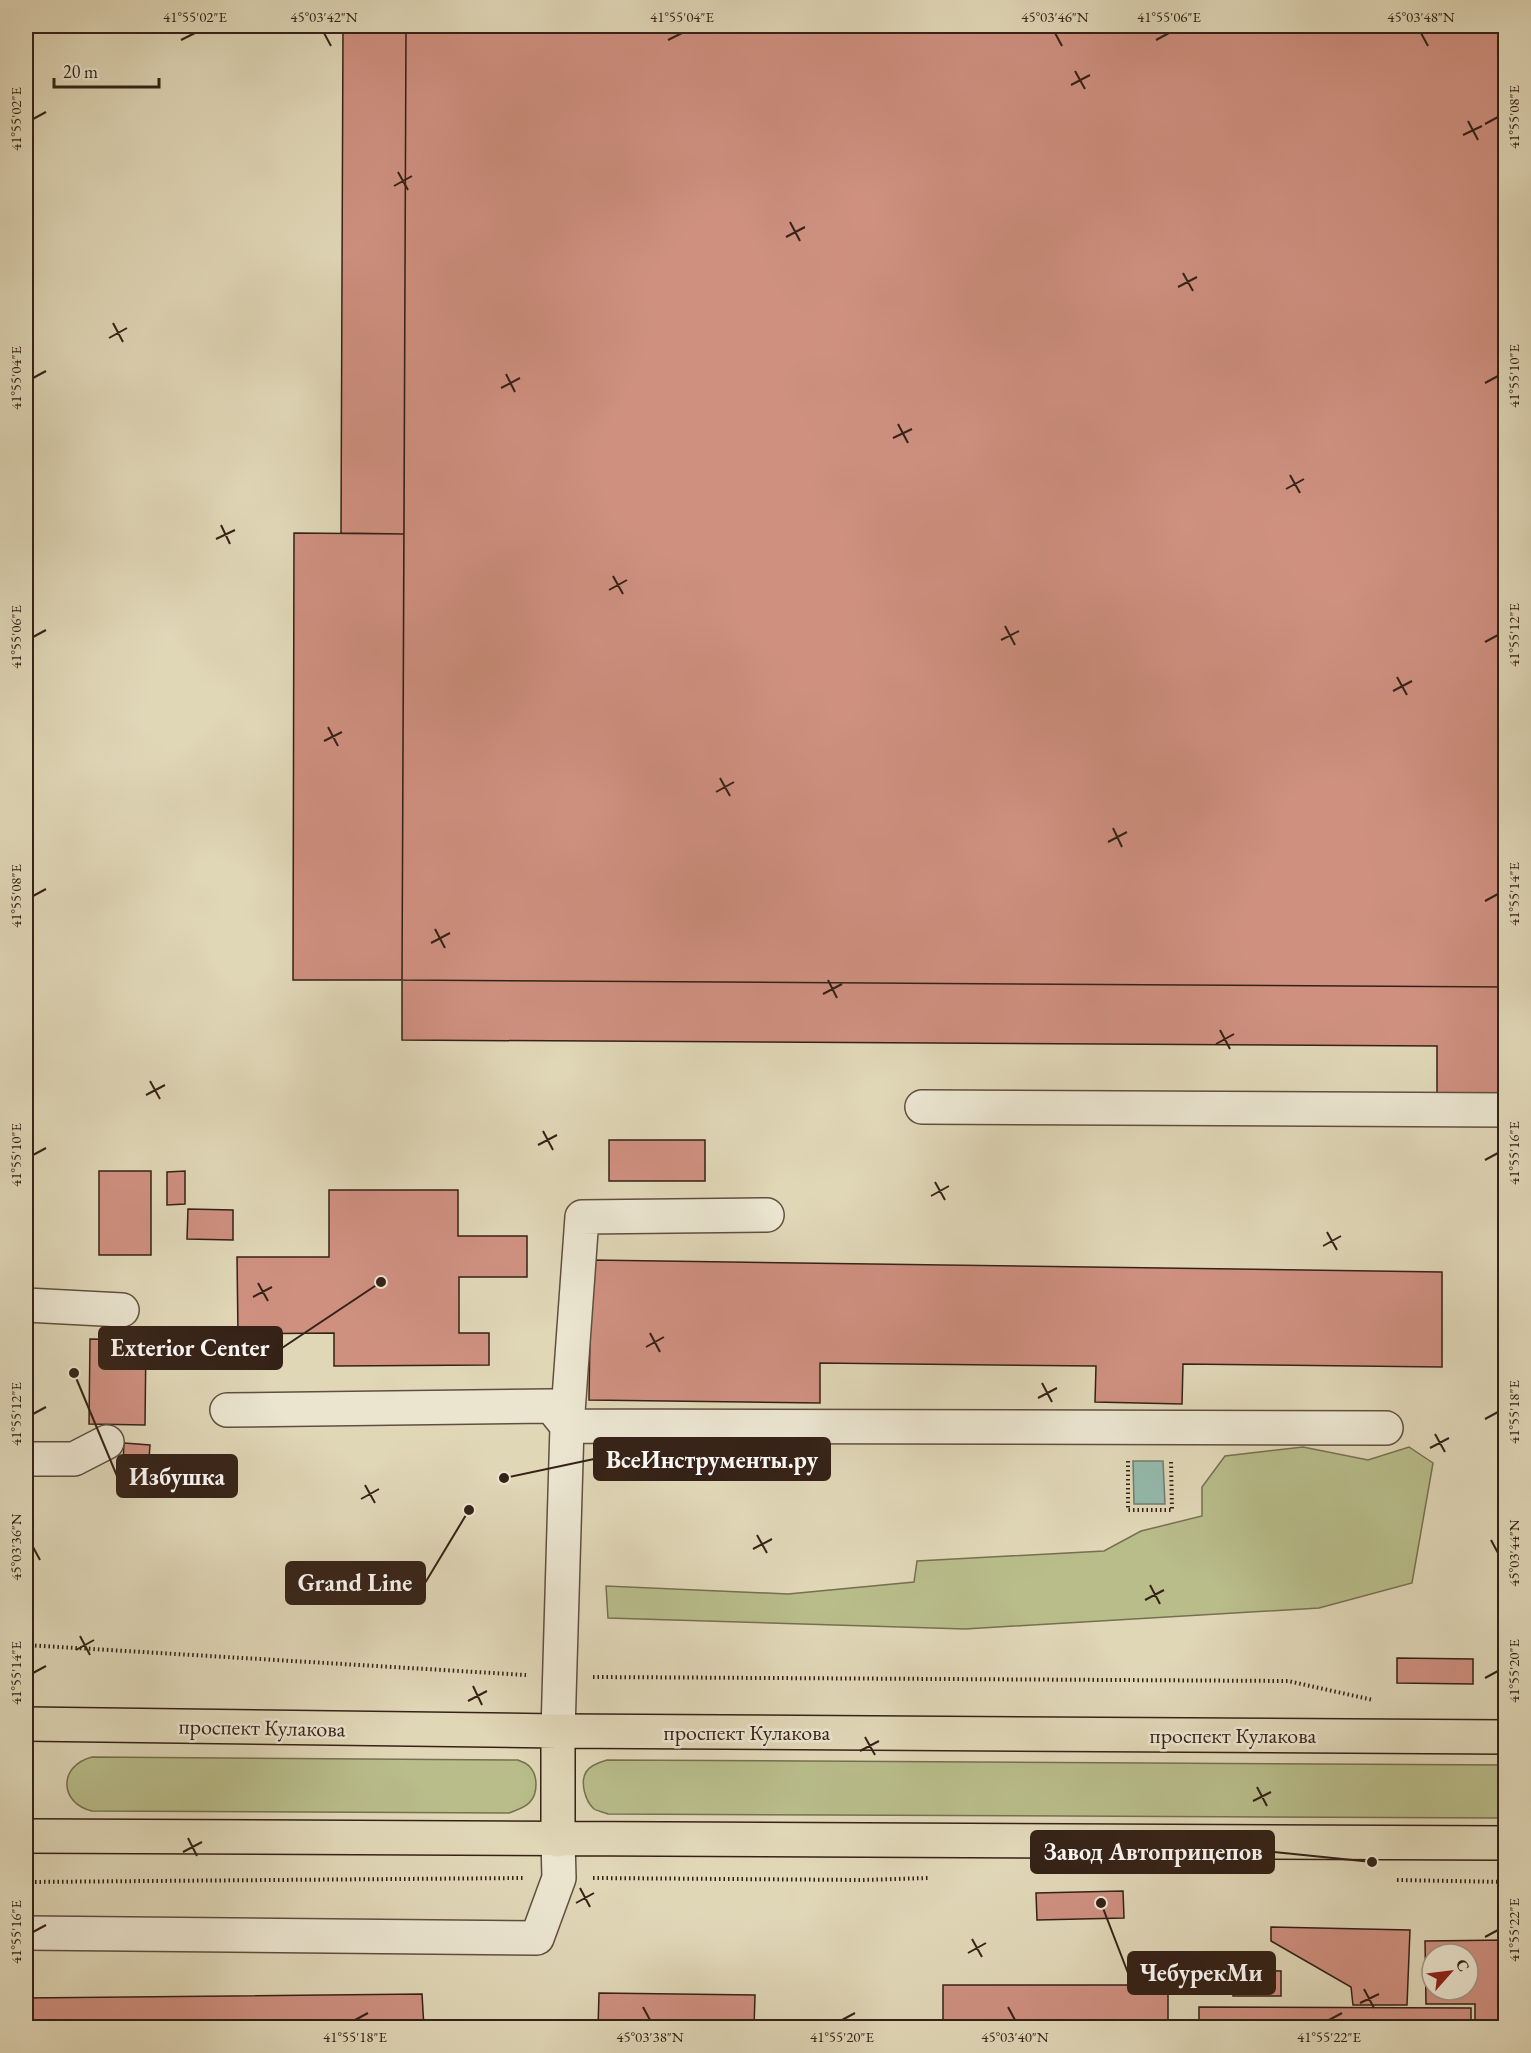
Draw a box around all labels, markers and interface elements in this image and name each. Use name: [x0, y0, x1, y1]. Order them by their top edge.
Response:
text: 41°55'02"E: [163, 7, 228, 26]
text: 45°03'42"N: [290, 7, 358, 26]
text: 41°55'04"E: [650, 7, 715, 26]
text: 45°03'46"N: [1021, 7, 1089, 26]
text: 41°55'06"E: [1137, 7, 1202, 26]
text: 45°03'48"N: [1387, 7, 1455, 26]
scale bar: [54, 51, 159, 89]
text: 20 m: [63, 60, 98, 83]
text: 41°55'08"E: [1504, 84, 1523, 149]
text: 41°55'02"E: [6, 86, 25, 151]
text: 41°55'10"E: [1504, 343, 1523, 408]
text: 41°55'04"E: [6, 345, 25, 410]
text: 41°55'12"E: [1504, 602, 1523, 667]
text: 41°55'06"E: [6, 604, 25, 669]
text: 41°55'14"E: [1504, 861, 1523, 926]
text: 41°55'08"E: [6, 863, 25, 928]
text: 41°55'16"E: [1504, 1120, 1523, 1185]
text: 41°55'10"E: [6, 1122, 25, 1187]
callout: Exterior Center: [99, 1327, 282, 1369]
text: Exterior Center: [111, 1332, 269, 1363]
text: 41°55'18"E: [1504, 1379, 1523, 1444]
text: 41°55'12"E: [6, 1381, 25, 1446]
callout: ВсеИнструменты.ру: [594, 1438, 830, 1480]
text: ВсеИнструменты.ру: [606, 1444, 818, 1476]
callout: Избушка: [117, 1455, 237, 1497]
text: Избушка: [129, 1461, 225, 1493]
text: 45°03'36"N: [6, 1513, 25, 1581]
text: 45°03'44"N: [1504, 1519, 1523, 1587]
callout: Grand Line: [286, 1562, 425, 1604]
text: Grand Line: [298, 1567, 412, 1598]
text: 41°55'20"E: [1504, 1638, 1523, 1703]
text: 41°55'14"E: [6, 1640, 25, 1705]
street label: проспект Кулакова: [178, 1712, 346, 1743]
street label: проспект Кулакова: [664, 1718, 831, 1747]
street label: проспект Кулакова: [1150, 1721, 1317, 1750]
callout: Завод Автоприцепов: [1031, 1831, 1274, 1873]
text: Завод Автоприцепов: [1043, 1836, 1263, 1867]
text: 41°55'22"E: [1504, 1897, 1523, 1962]
text: 41°55'16"E: [6, 1899, 25, 1964]
north arrow: [1420, 1942, 1480, 2002]
callout: ЧебурекМи: [1128, 1952, 1275, 1994]
text: С: [1451, 1955, 1475, 1975]
text: ЧебурекМи: [1139, 1957, 1263, 1989]
text: 41°55'18"E: [323, 2027, 388, 2046]
text: 45°03'38"N: [616, 2027, 684, 2046]
text: 41°55'20"E: [810, 2027, 875, 2046]
text: 45°03'40"N: [981, 2027, 1049, 2046]
text: 41°55'22"E: [1297, 2027, 1362, 2046]

